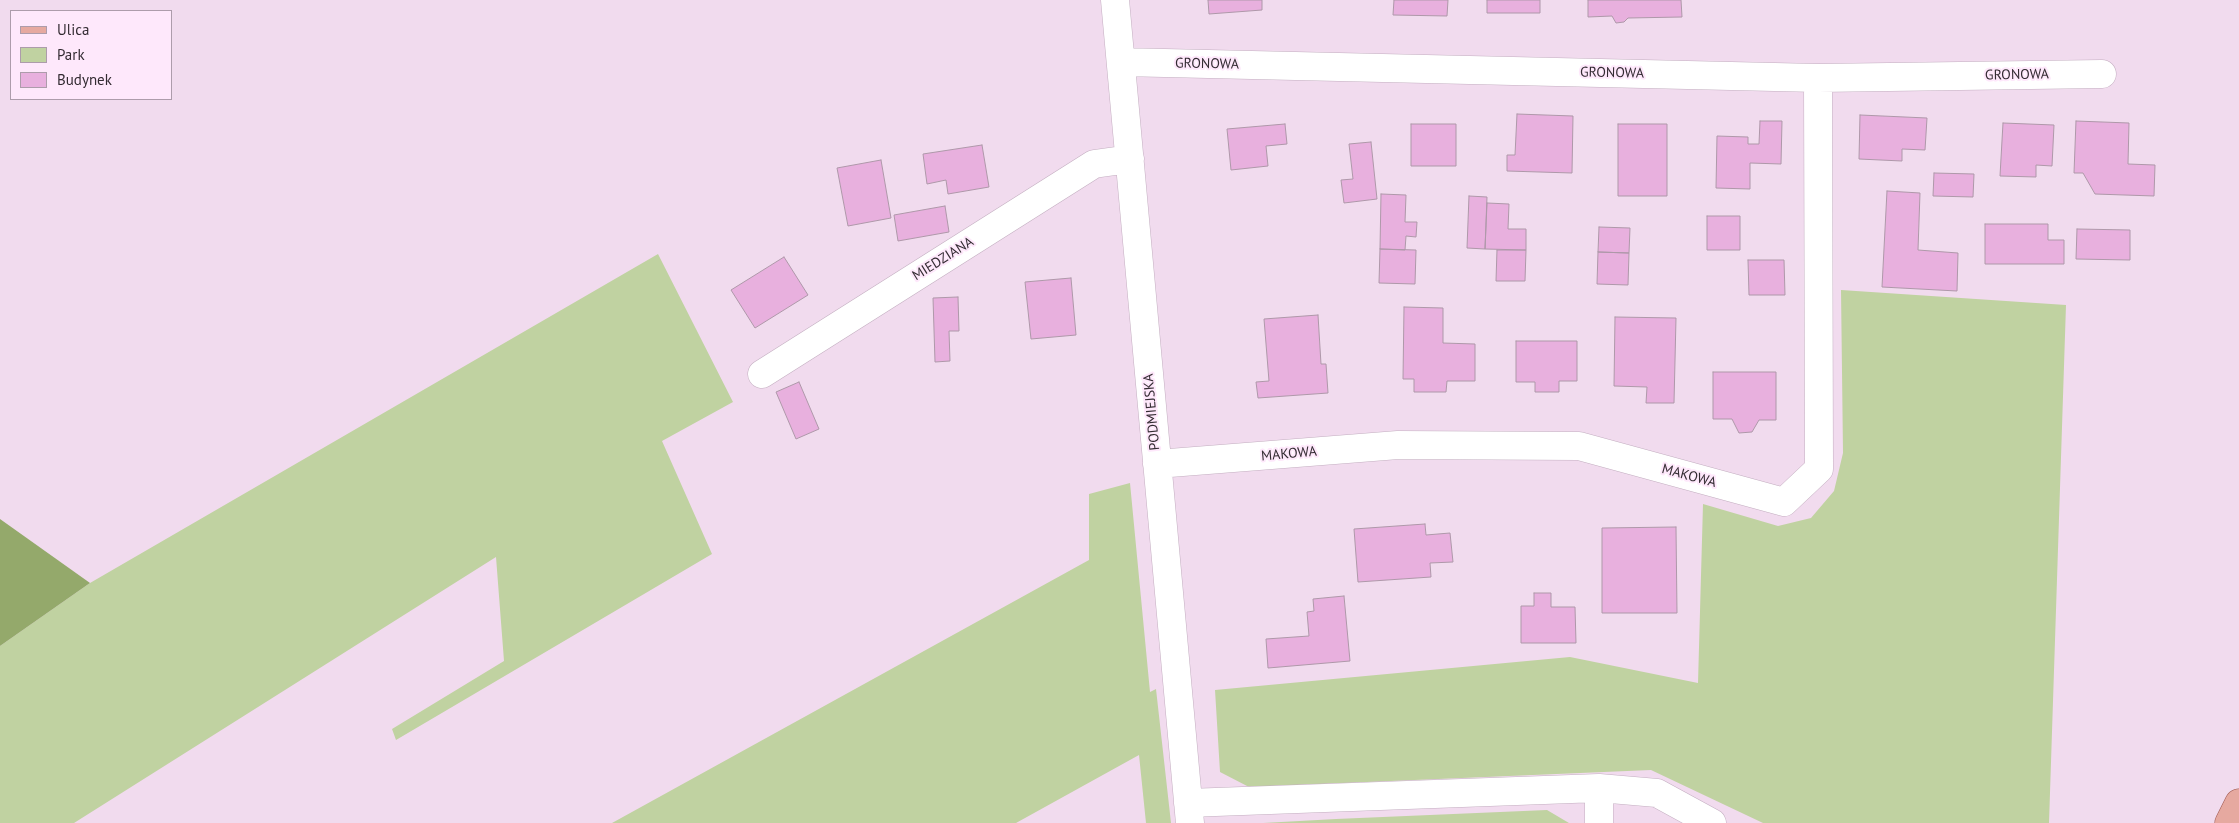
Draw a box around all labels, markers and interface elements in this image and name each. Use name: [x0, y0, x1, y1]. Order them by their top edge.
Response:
legend: [10, 10, 172, 100]
text: Ulica: [57, 20, 89, 39]
text: Park: [57, 45, 85, 64]
street label: GRONOWA: [1175, 55, 1239, 73]
street label: GRONOWA: [1580, 64, 1644, 82]
street label: GRONOWA: [1985, 66, 2049, 84]
text: Budynek: [57, 70, 112, 89]
street label: MIEDZIANA: [909, 234, 977, 284]
street label: PODMIEJSKA: [1140, 373, 1164, 451]
street label: MAKOWA: [1260, 443, 1318, 465]
street label: MAKOWA: [1660, 461, 1718, 491]

